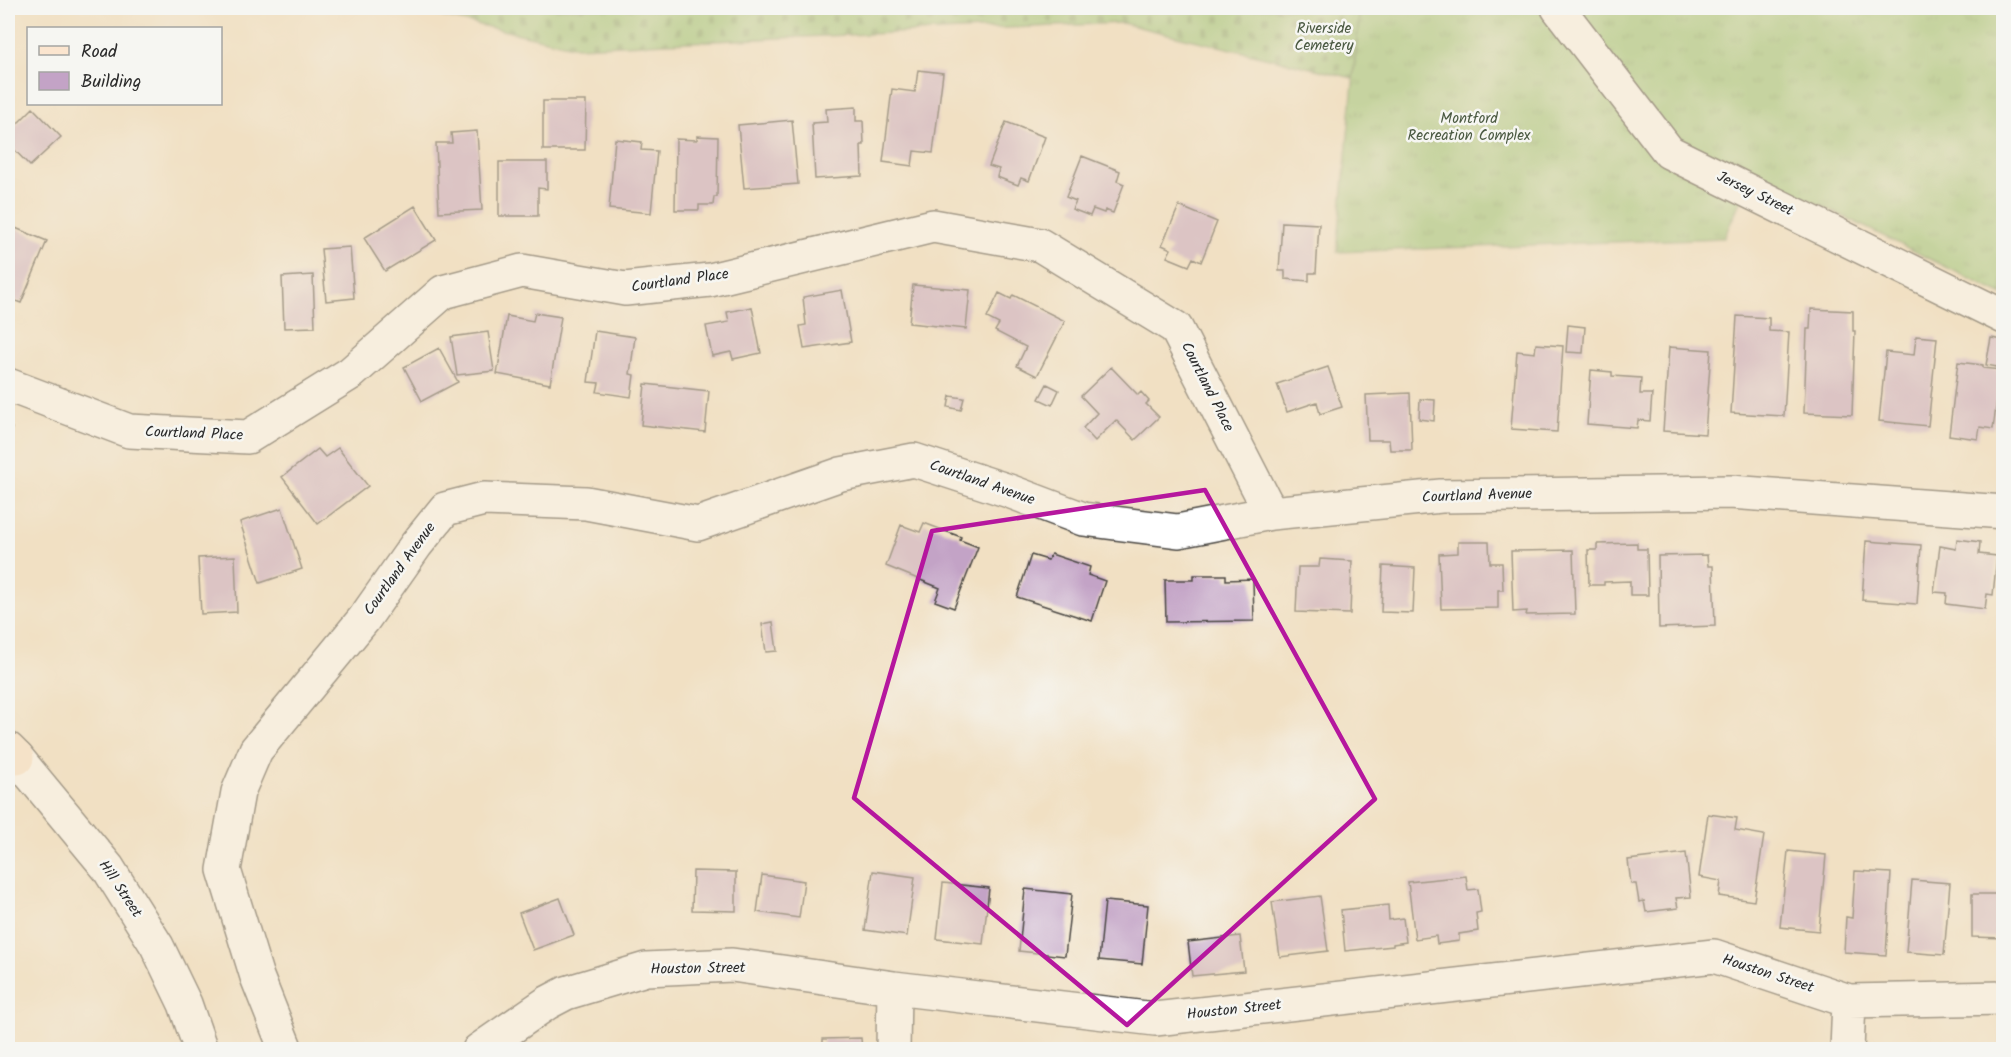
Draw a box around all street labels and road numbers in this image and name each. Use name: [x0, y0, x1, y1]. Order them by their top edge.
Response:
street label: Jersey Street: [1712, 165, 1798, 223]
street label: Courtland Place: [630, 262, 731, 300]
street label: Courtland Place: [1174, 338, 1240, 436]
street label: Courtland Place: [144, 420, 244, 448]
street label: Courtland Avenue: [926, 454, 1038, 512]
street label: Courtland Avenue: [1422, 482, 1533, 510]
street label: Courtland Avenue: [358, 517, 442, 621]
street label: Hill Street: [92, 855, 148, 923]
street label: Houston Street: [1719, 948, 1817, 1000]
street label: Houston Street: [650, 956, 746, 982]
street label: Houston Street: [1185, 993, 1283, 1027]

